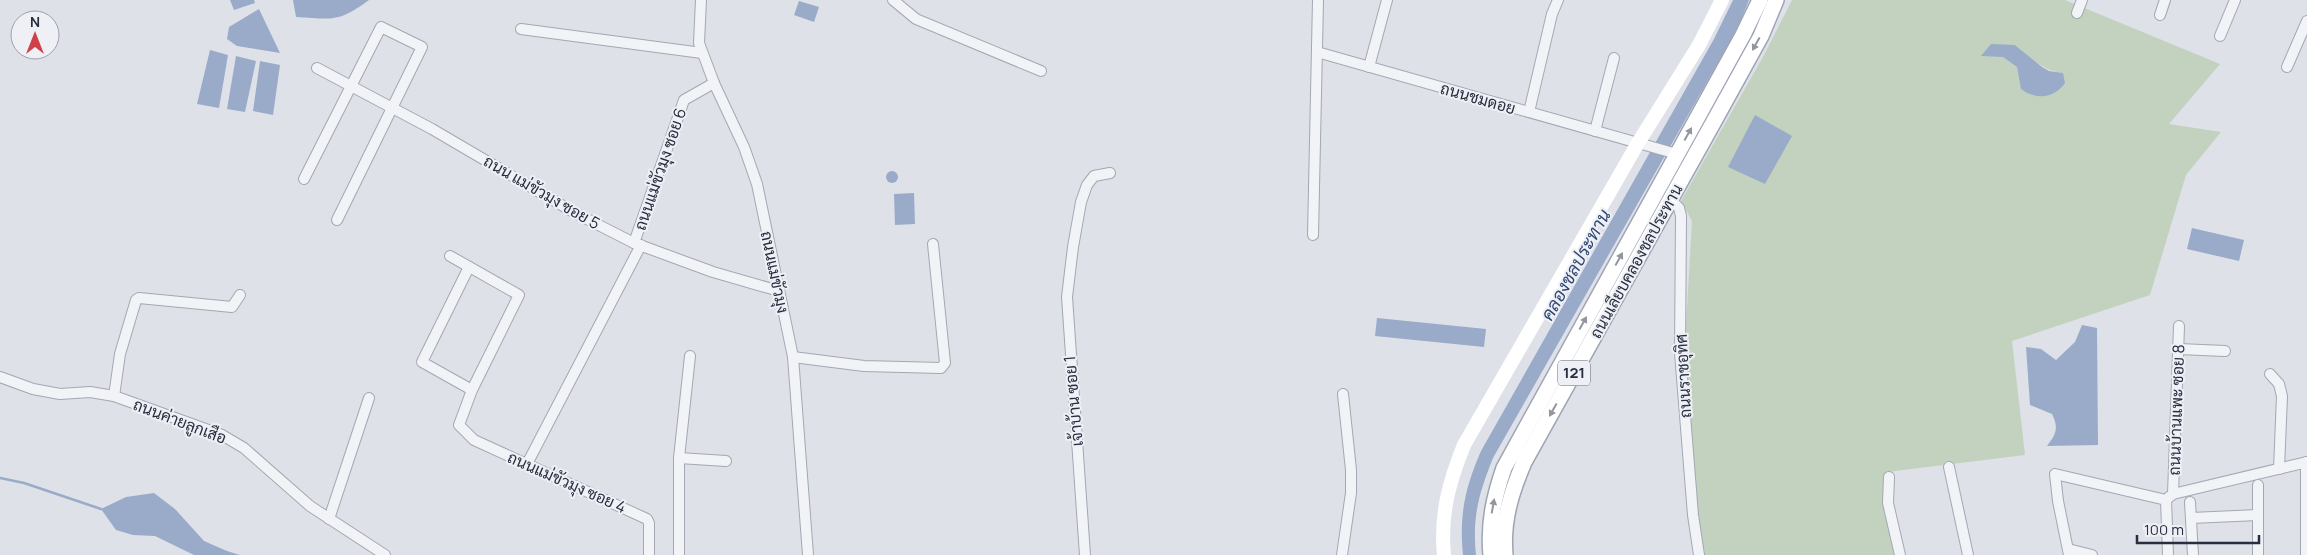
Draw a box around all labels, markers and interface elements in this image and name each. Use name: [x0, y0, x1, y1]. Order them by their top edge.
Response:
north arrow: [10, 10, 60, 60]
text: N: [30, 12, 40, 31]
one-way arrow: [1752, 38, 1761, 51]
street label: ถนนชมดอย: [1438, 77, 1518, 119]
street label: ถนนแม่ขัวมุง ซอย 6: [629, 105, 692, 234]
one-way arrow: [1684, 127, 1693, 140]
street label: ถนน แม่ขัวมุง ซอย 5: [479, 150, 604, 235]
street label: ถนนเลียบคลองชลประทาน: [1584, 180, 1688, 342]
water label: คลองชลประทาน: [1535, 204, 1616, 324]
street label: ถนนแม่ขัวมุง: [755, 229, 794, 315]
one-way arrow: [1615, 252, 1623, 266]
one-way arrow: [1579, 317, 1588, 330]
street label: ถนนราชอุทิศ: [1670, 333, 1697, 419]
street label: ถนนบ้านแพะ ซอย 8: [2163, 344, 2189, 476]
street label: เจ้าบ้าน ซอย 1: [1058, 355, 1088, 447]
road number: 121: [1558, 360, 1590, 386]
street label: ถนนค่ายลูกเสือ: [130, 393, 230, 450]
one-way arrow: [1549, 403, 1557, 418]
street label: ถนนแม่ขัวมุง ซอย 4: [504, 446, 630, 519]
one-way arrow: [1489, 498, 1497, 514]
scale bar: [2137, 512, 2260, 544]
text: 100 m: [2144, 519, 2184, 540]

